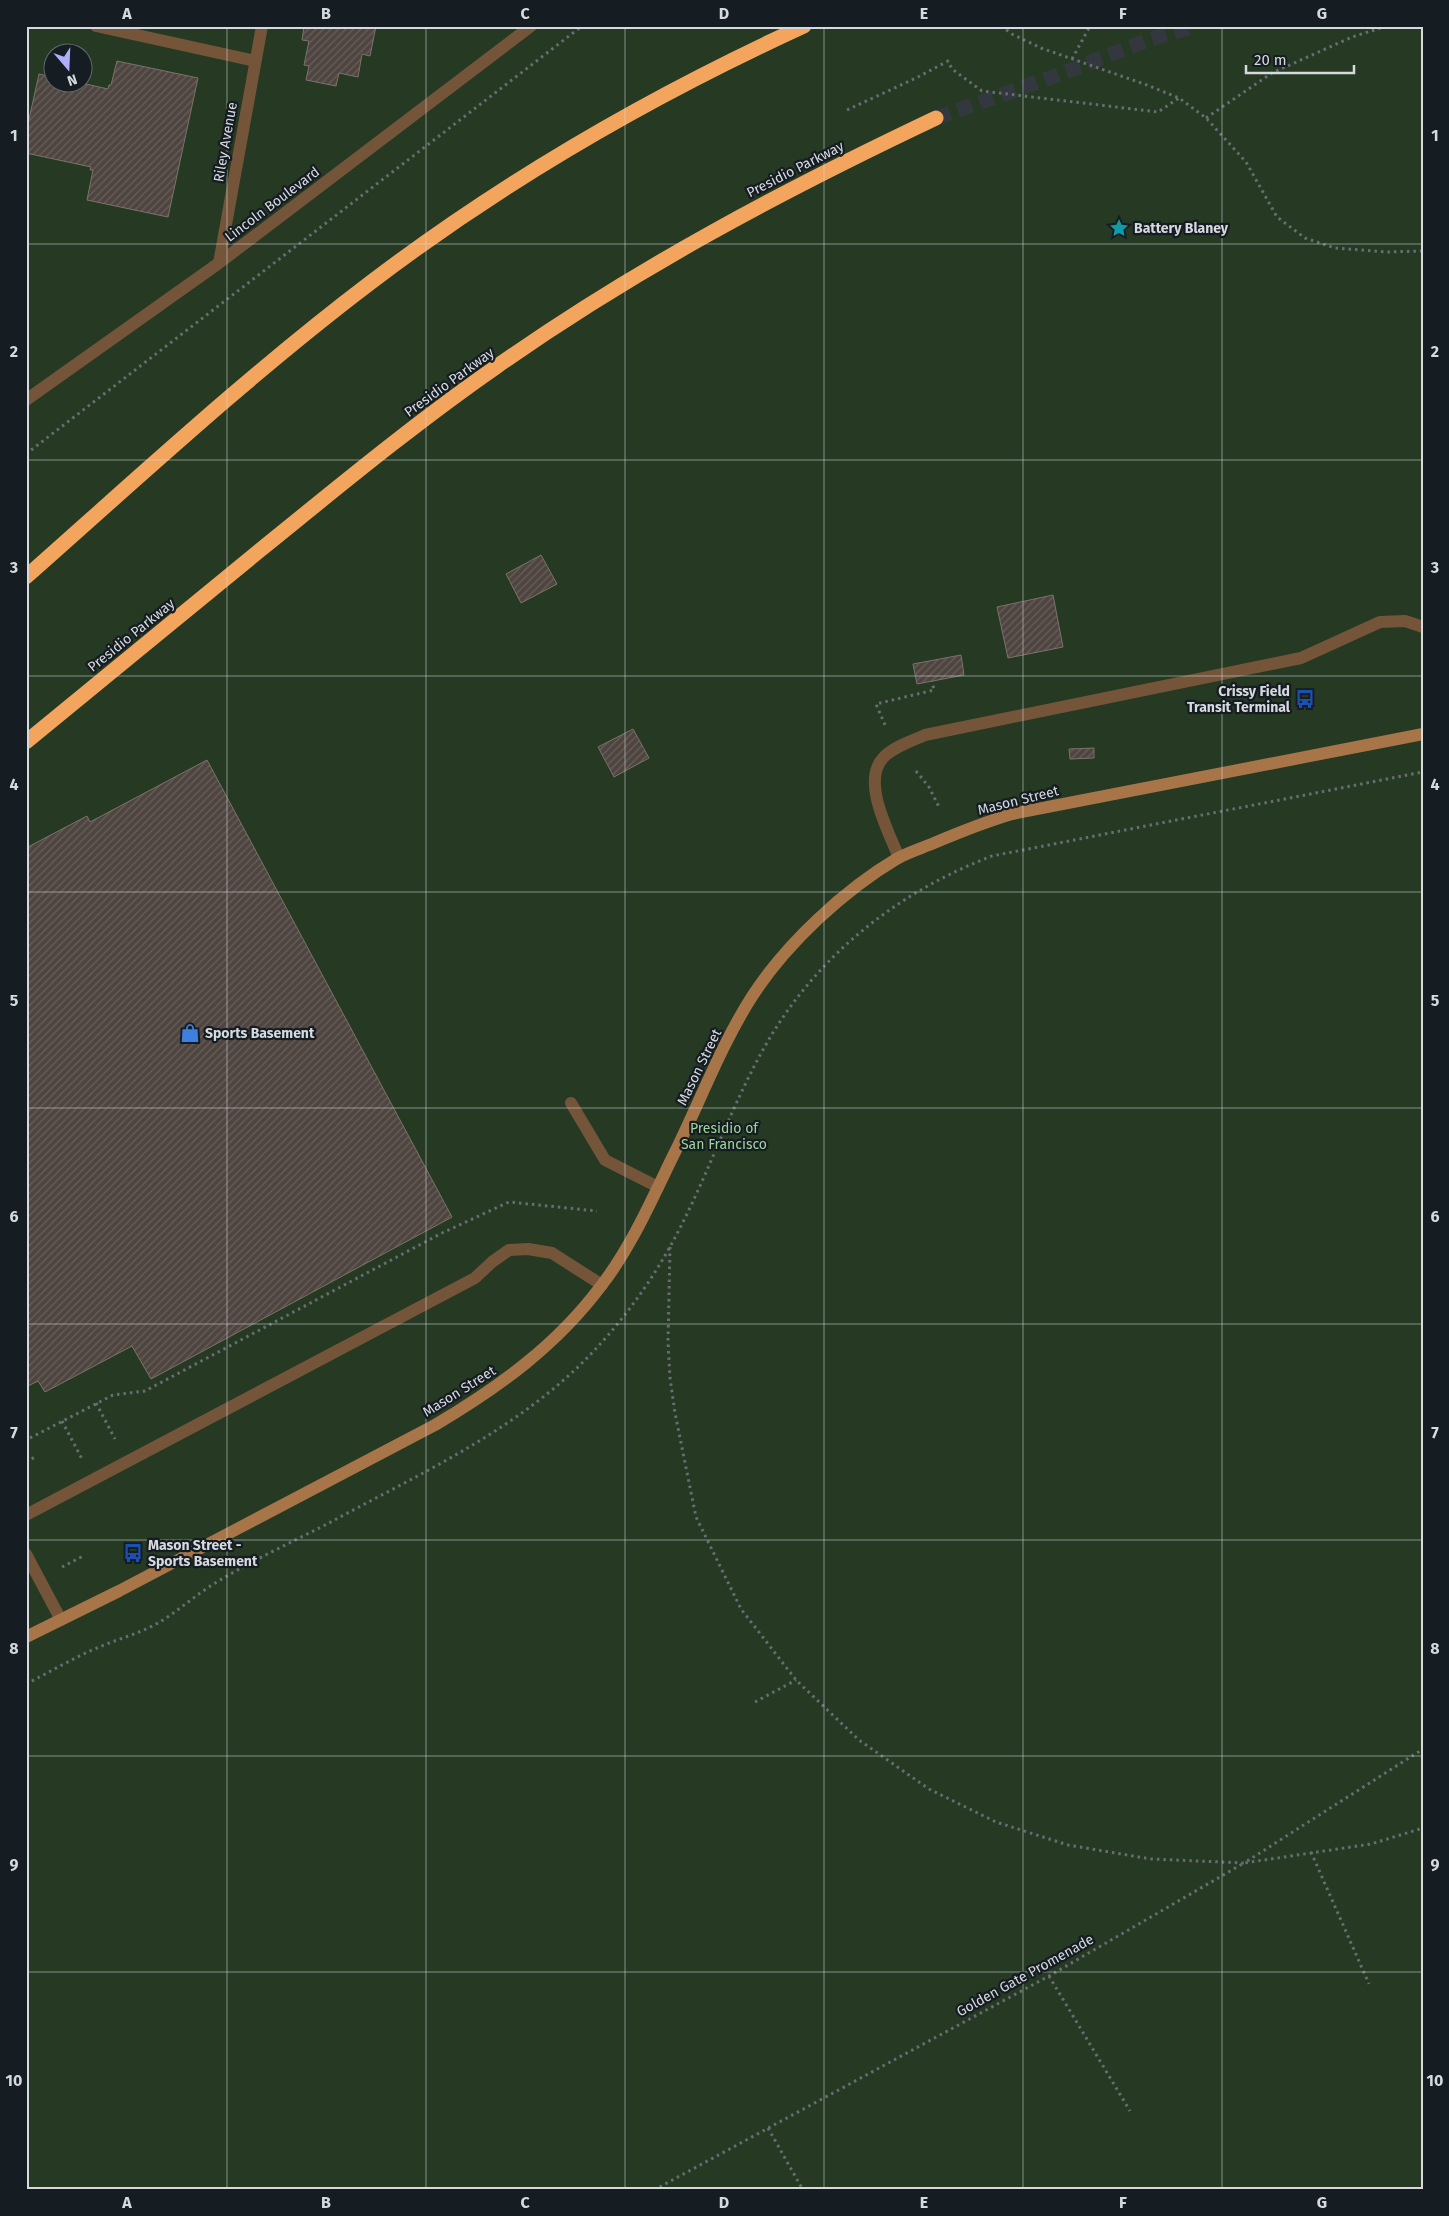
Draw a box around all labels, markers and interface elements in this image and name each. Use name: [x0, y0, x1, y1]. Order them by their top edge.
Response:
text: A: [121, 4, 132, 23]
text: B: [321, 4, 331, 23]
text: C: [520, 4, 530, 23]
text: D: [719, 4, 729, 23]
text: E: [920, 4, 928, 23]
text: F: [1119, 4, 1127, 23]
text: G: [1317, 4, 1327, 23]
north arrow: [42, 42, 92, 92]
scale bar: [1246, 42, 1354, 74]
text: 20 m: [1254, 51, 1287, 69]
text: N: [65, 70, 79, 89]
street label: Riley Avenue: [210, 101, 241, 183]
text: 1: [10, 126, 18, 145]
text: 1: [1431, 126, 1439, 145]
street label: Presidio Parkway: [744, 138, 847, 201]
street label: Lincoln Boulevard: [222, 163, 323, 245]
place icon: Battery Blaney: [1108, 217, 1130, 239]
place label: Battery Blaney: [1134, 220, 1229, 237]
text: 2: [10, 342, 18, 361]
text: 2: [1431, 342, 1439, 361]
street label: Presidio Parkway: [401, 344, 498, 421]
text: 3: [9, 558, 18, 577]
text: 3: [1430, 558, 1439, 577]
street label: Presidio Parkway: [84, 595, 178, 676]
place label: Crissy Field Transit Terminal: [1187, 683, 1291, 716]
bus stop icon: Crissy Field Transit Terminal: [1294, 688, 1316, 710]
text: 4: [9, 775, 19, 794]
text: 4: [1430, 775, 1440, 794]
street label: Mason Street: [976, 782, 1061, 819]
text: 5: [10, 991, 19, 1010]
text: 5: [1431, 991, 1440, 1010]
shop icon: Sports Basement: [179, 1022, 201, 1044]
place label: Sports Basement: [205, 1025, 315, 1042]
street label: Mason Street: [674, 1025, 726, 1108]
park label: Presidio of San Francisco: [681, 1120, 767, 1153]
text: 6: [9, 1207, 19, 1226]
text: 6: [1430, 1207, 1440, 1226]
street label: Mason Street: [420, 1362, 500, 1421]
text: 7: [10, 1423, 18, 1442]
text: 7: [1431, 1423, 1439, 1442]
place label: Mason Street - Sports Basement: [148, 1537, 258, 1570]
bus stop icon: Mason Street - Sports Basement: [122, 1542, 144, 1564]
text: 8: [9, 1639, 19, 1658]
text: 8: [1430, 1639, 1440, 1658]
text: 9: [10, 1855, 19, 1874]
text: 9: [1431, 1855, 1440, 1874]
street label: Golden Gate Promenade: [954, 1931, 1097, 2020]
text: 10: [6, 2071, 22, 2090]
text: 10: [1427, 2071, 1443, 2090]
text: A: [121, 2193, 132, 2212]
text: B: [321, 2193, 331, 2212]
text: C: [520, 2193, 530, 2212]
text: D: [719, 2193, 729, 2212]
text: E: [920, 2193, 928, 2212]
text: F: [1119, 2193, 1127, 2212]
text: G: [1317, 2193, 1327, 2212]

